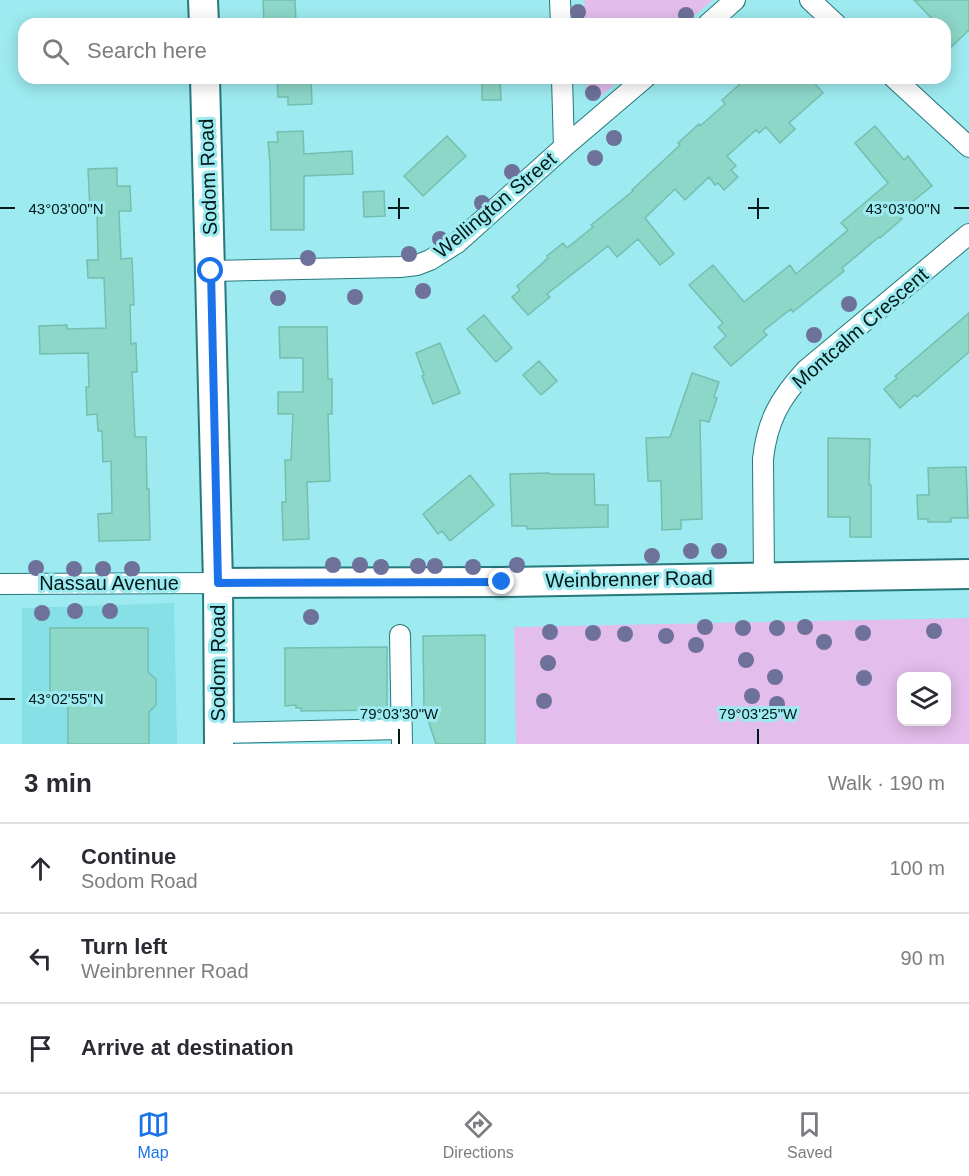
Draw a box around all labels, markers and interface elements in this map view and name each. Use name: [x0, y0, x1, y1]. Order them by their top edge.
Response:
search box: [18, 18, 951, 84]
icon: search: [39, 35, 72, 68]
text: Search here: [87, 38, 207, 63]
street label: Sodom Road: [195, 118, 221, 236]
street label: Wellington Street: [430, 147, 561, 262]
text: 43°03'00"N: [28, 200, 104, 217]
text: 43°03'00"N: [865, 200, 941, 217]
route start: [197, 257, 223, 283]
street label: Montcalm Crescent: [788, 263, 933, 393]
street label: Weinbrenner Road: [545, 567, 713, 591]
route end: [488, 568, 514, 594]
street label: Nassau Avenue: [39, 572, 179, 594]
street label: Sodom Road: [207, 605, 229, 721]
map controls: [897, 672, 951, 726]
button: layers: [897, 672, 951, 726]
text: 43°02'55"N: [28, 690, 104, 707]
text: 79°03'30"W: [360, 705, 439, 722]
text: 79°03'25"W: [719, 705, 798, 722]
text: 3 min: [24, 768, 92, 798]
text: Walk · 190 m: [828, 772, 945, 794]
text: Continue: [81, 844, 176, 869]
icon: ahead: [24, 852, 57, 885]
text: 100 m: [889, 857, 945, 879]
text: Sodom Road: [81, 870, 198, 892]
text: Turn left: [81, 934, 167, 959]
icon: left: [24, 942, 57, 975]
text: 90 m: [901, 947, 945, 969]
text: Weinbrenner Road: [81, 960, 249, 982]
icon: arrive: [24, 1032, 57, 1065]
text: Arrive at destination: [81, 1035, 294, 1060]
tab: Map: [137, 1108, 170, 1162]
tab: Directions: [443, 1108, 514, 1162]
tab: Saved: [787, 1108, 832, 1162]

